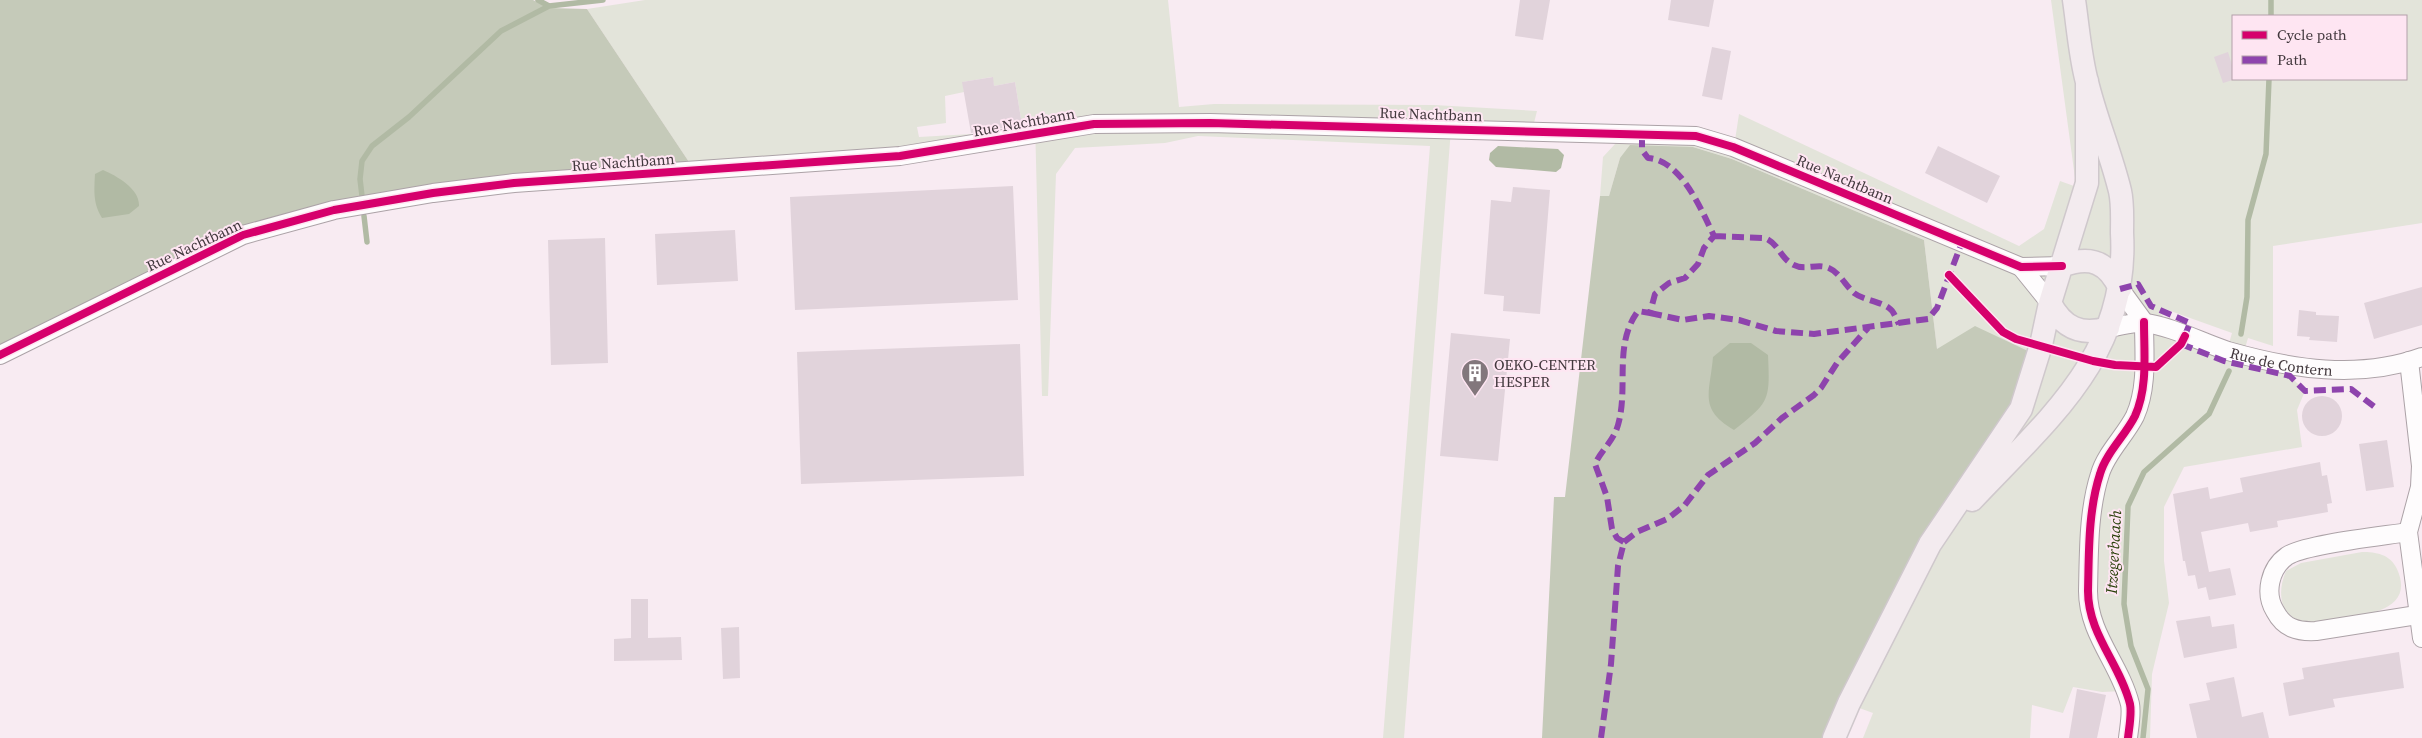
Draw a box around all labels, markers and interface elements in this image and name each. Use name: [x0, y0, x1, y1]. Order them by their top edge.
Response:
legend: [2232, 15, 2407, 80]
text: Cycle path: [2277, 24, 2347, 45]
text: Path: [2277, 49, 2307, 70]
street label: Rue Nachtbann: [1379, 102, 1483, 126]
street label: Rue Nachtbann: [971, 103, 1077, 141]
street label: Rue Nachtbann: [571, 148, 675, 176]
street label: Rue Nachtbann: [1793, 149, 1897, 209]
street label: Rue Nachtbann: [143, 214, 245, 276]
street label: Rue de Contern: [2228, 342, 2333, 380]
place label: OEKO-CENTER HESPER: [1494, 354, 1596, 392]
building icon: OEKO-CENTER HESPER: [1460, 358, 1490, 397]
water label: Itzegerbaach: [2100, 509, 2126, 596]

